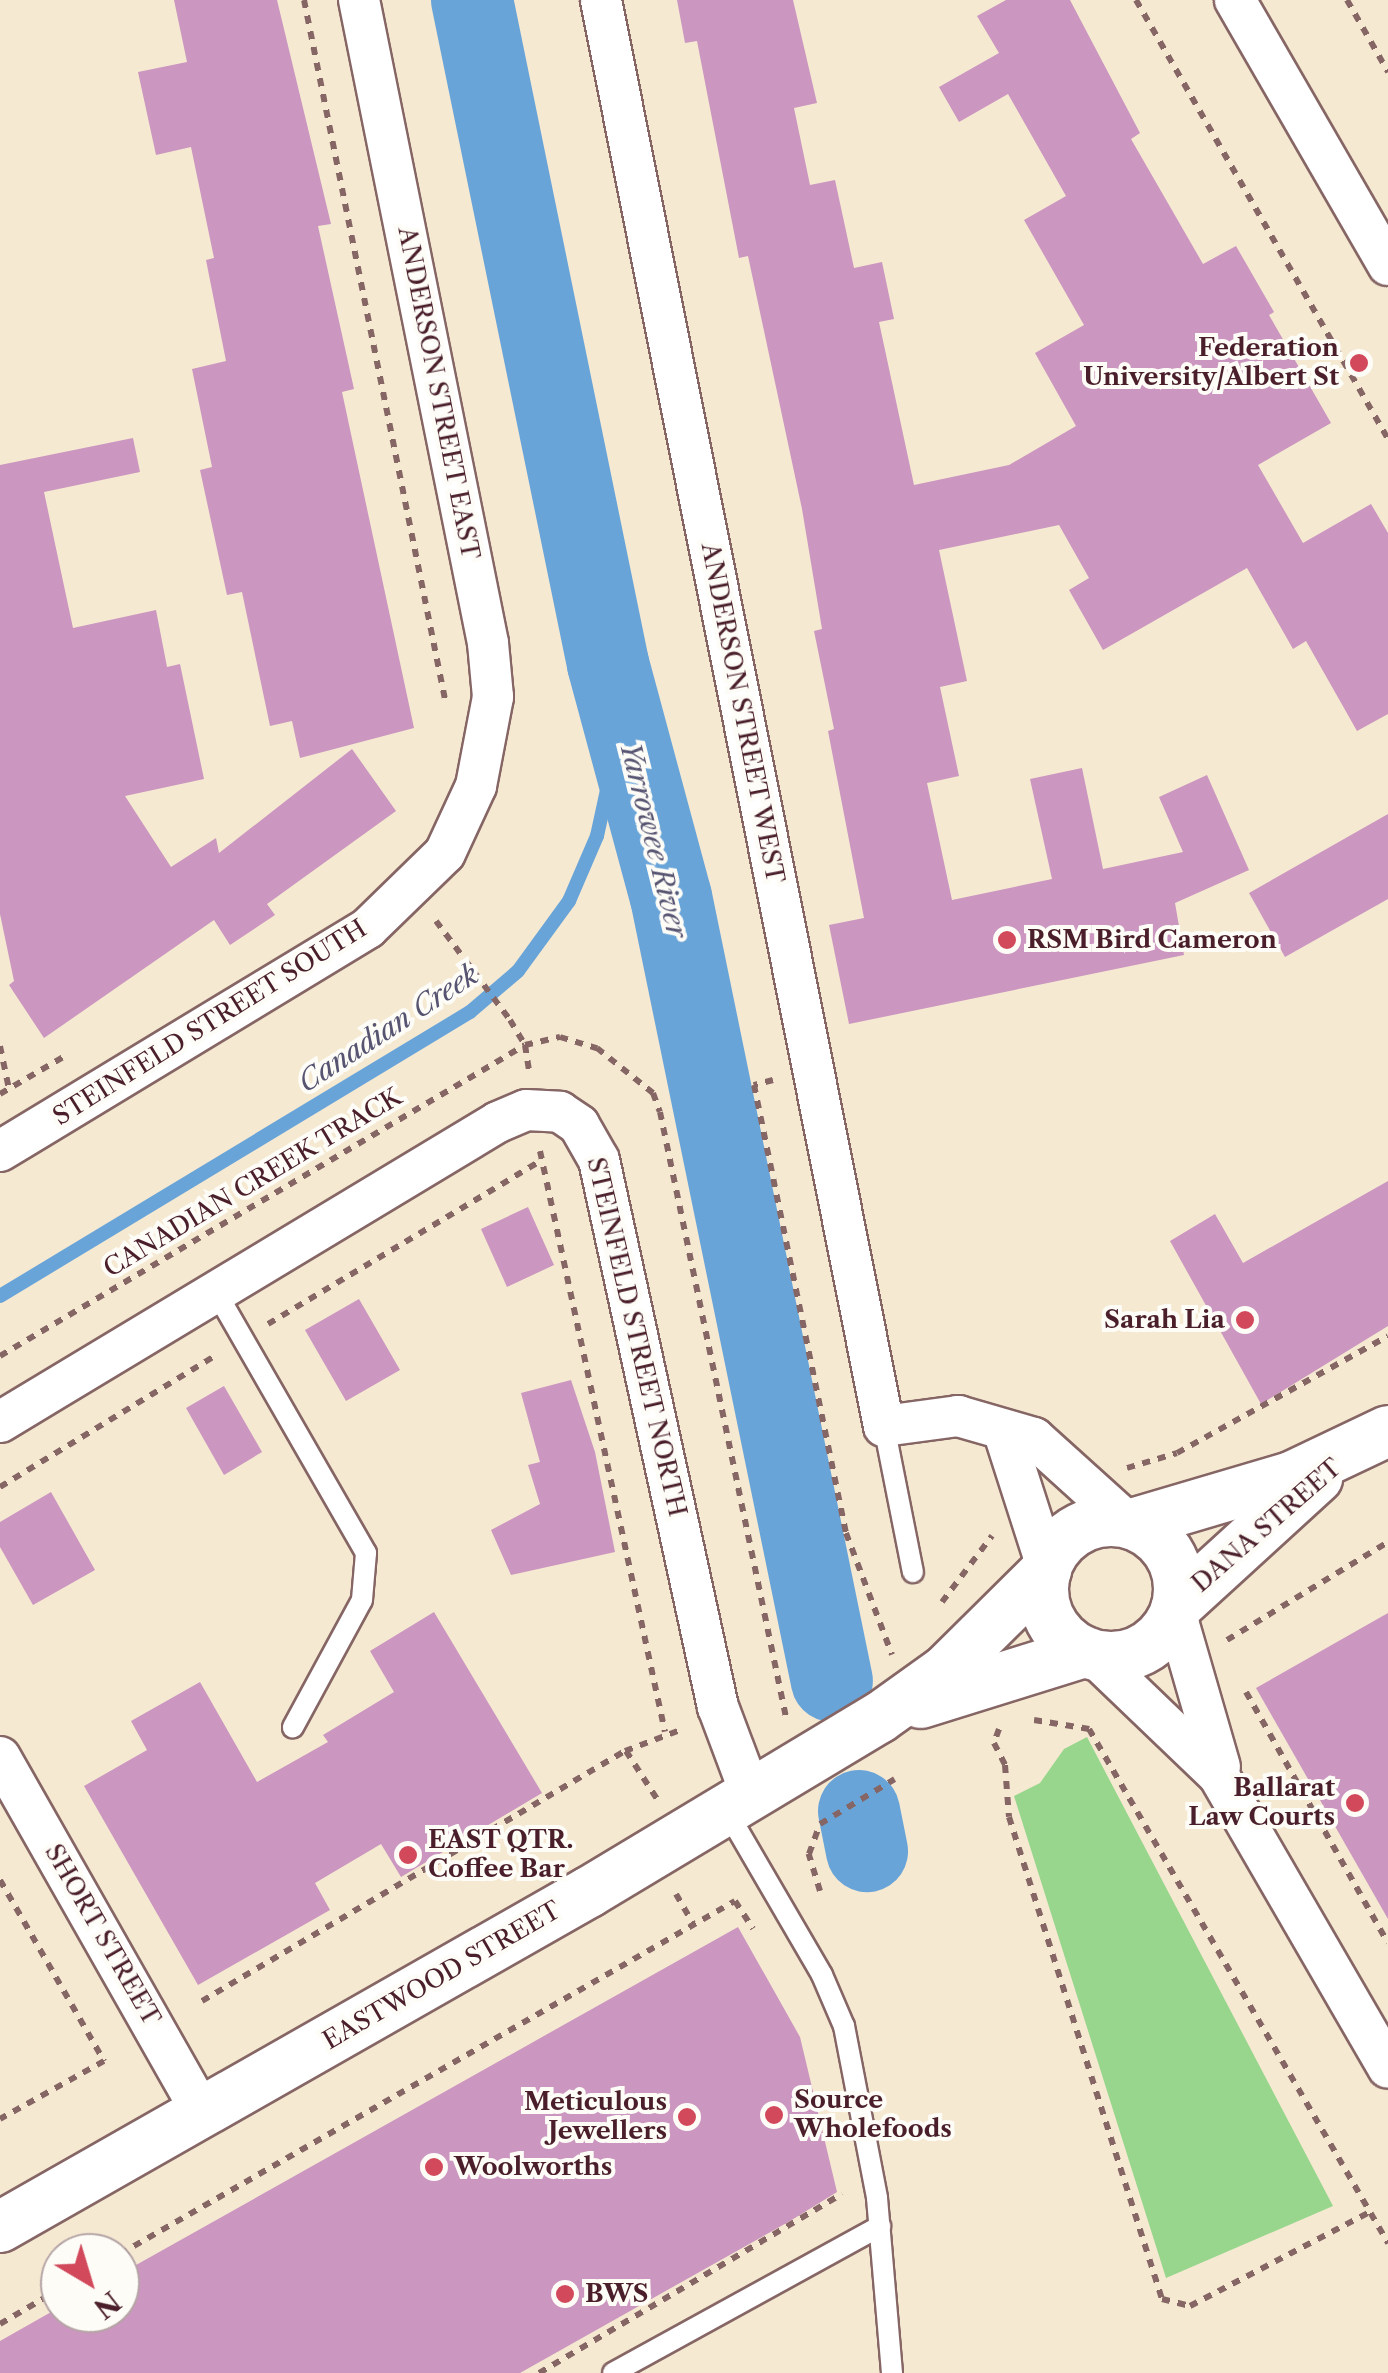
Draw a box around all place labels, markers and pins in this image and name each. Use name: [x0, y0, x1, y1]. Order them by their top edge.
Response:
place label: Federation University/Albert St: [1083, 334, 1339, 393]
marker: Federation University/Albert St: [1348, 352, 1370, 374]
place label: RSM Bird Cameron: [1027, 925, 1277, 955]
marker: RSM Bird Cameron: [996, 929, 1018, 951]
place label: Sarah Lia: [1104, 1305, 1225, 1335]
marker: Sarah Lia: [1234, 1309, 1256, 1331]
place label: Ballarat Law Courts: [1187, 1774, 1335, 1833]
marker: Ballarat Law Courts: [1344, 1792, 1366, 1814]
place label: EAST QTR. Coffee Bar: [428, 1826, 574, 1885]
marker: EAST QTR. Coffee Bar: [397, 1844, 419, 1866]
place label: Source Wholefoods: [794, 2086, 952, 2145]
place label: Meticulous Jewellers: [524, 2088, 667, 2147]
marker: Source Wholefoods: [763, 2104, 785, 2126]
marker: Meticulous Jewellers: [676, 2106, 698, 2128]
place label: Woolworths: [454, 2152, 612, 2182]
marker: Woolworths: [423, 2156, 445, 2178]
place label: BWS: [585, 2279, 648, 2309]
marker: BWS: [554, 2283, 576, 2305]

